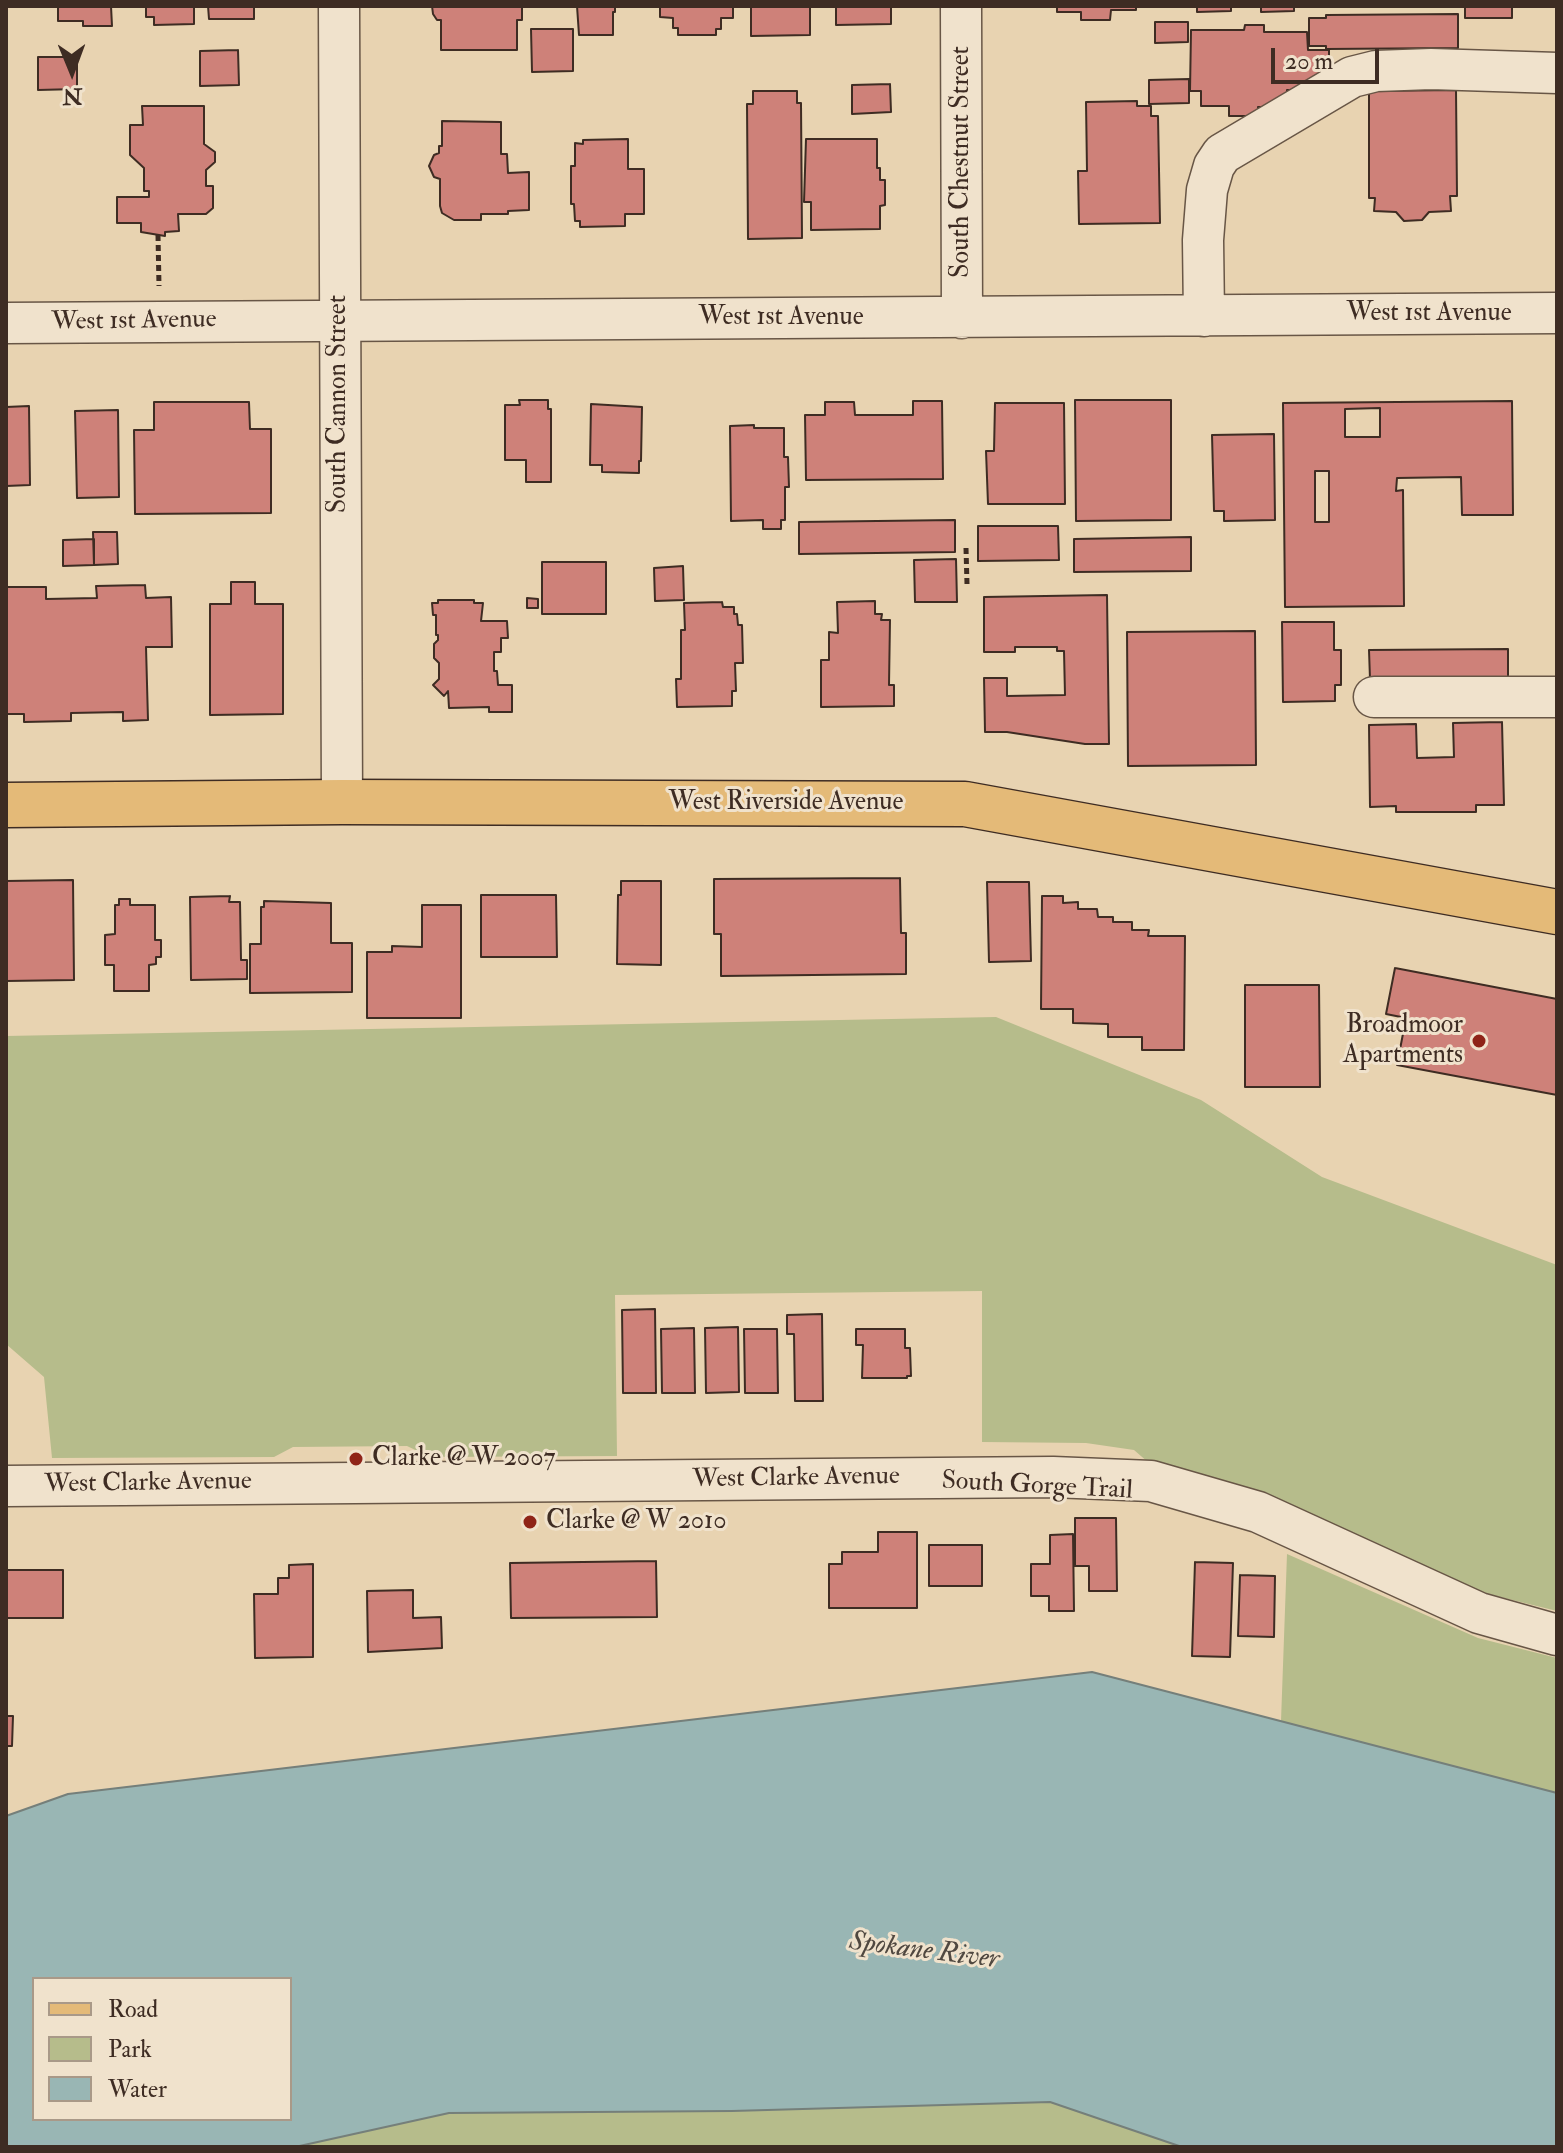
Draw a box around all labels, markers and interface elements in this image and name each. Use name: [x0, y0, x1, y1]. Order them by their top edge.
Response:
north arrow: [32, 32, 112, 112]
scale bar: [1275, 32, 1383, 82]
street label: South Chestnut Street: [946, 46, 978, 278]
text: 20 m: [1285, 46, 1333, 77]
text: N: [62, 82, 83, 110]
street label: South Cannon Street: [323, 295, 355, 513]
street label: West 1st Avenue: [1346, 298, 1512, 330]
street label: West 1st Avenue: [698, 302, 864, 334]
street label: West 1st Avenue: [51, 305, 217, 339]
street label: West Riverside Avenue: [669, 787, 903, 819]
place label: Broadmoor Apartments: [1343, 1010, 1463, 1072]
marker: Broadmoor Apartments: [1470, 1032, 1488, 1050]
place label: Clarke @ W 2007: [372, 1443, 555, 1475]
marker: Clarke @ W 2007: [347, 1450, 365, 1468]
street label: West Clarke Avenue: [692, 1462, 900, 1496]
street label: South Gorge Trail: [941, 1466, 1133, 1508]
street label: West Clarke Avenue: [44, 1467, 252, 1501]
place label: Clarke @ W 2010: [546, 1506, 726, 1538]
marker: Clarke @ W 2010: [521, 1513, 539, 1531]
water label: Spokane River: [847, 1926, 1001, 1978]
legend: [32, 1977, 292, 2121]
text: Road: [108, 1994, 158, 2025]
text: Park: [108, 2034, 152, 2065]
text: Water: [108, 2074, 167, 2105]

